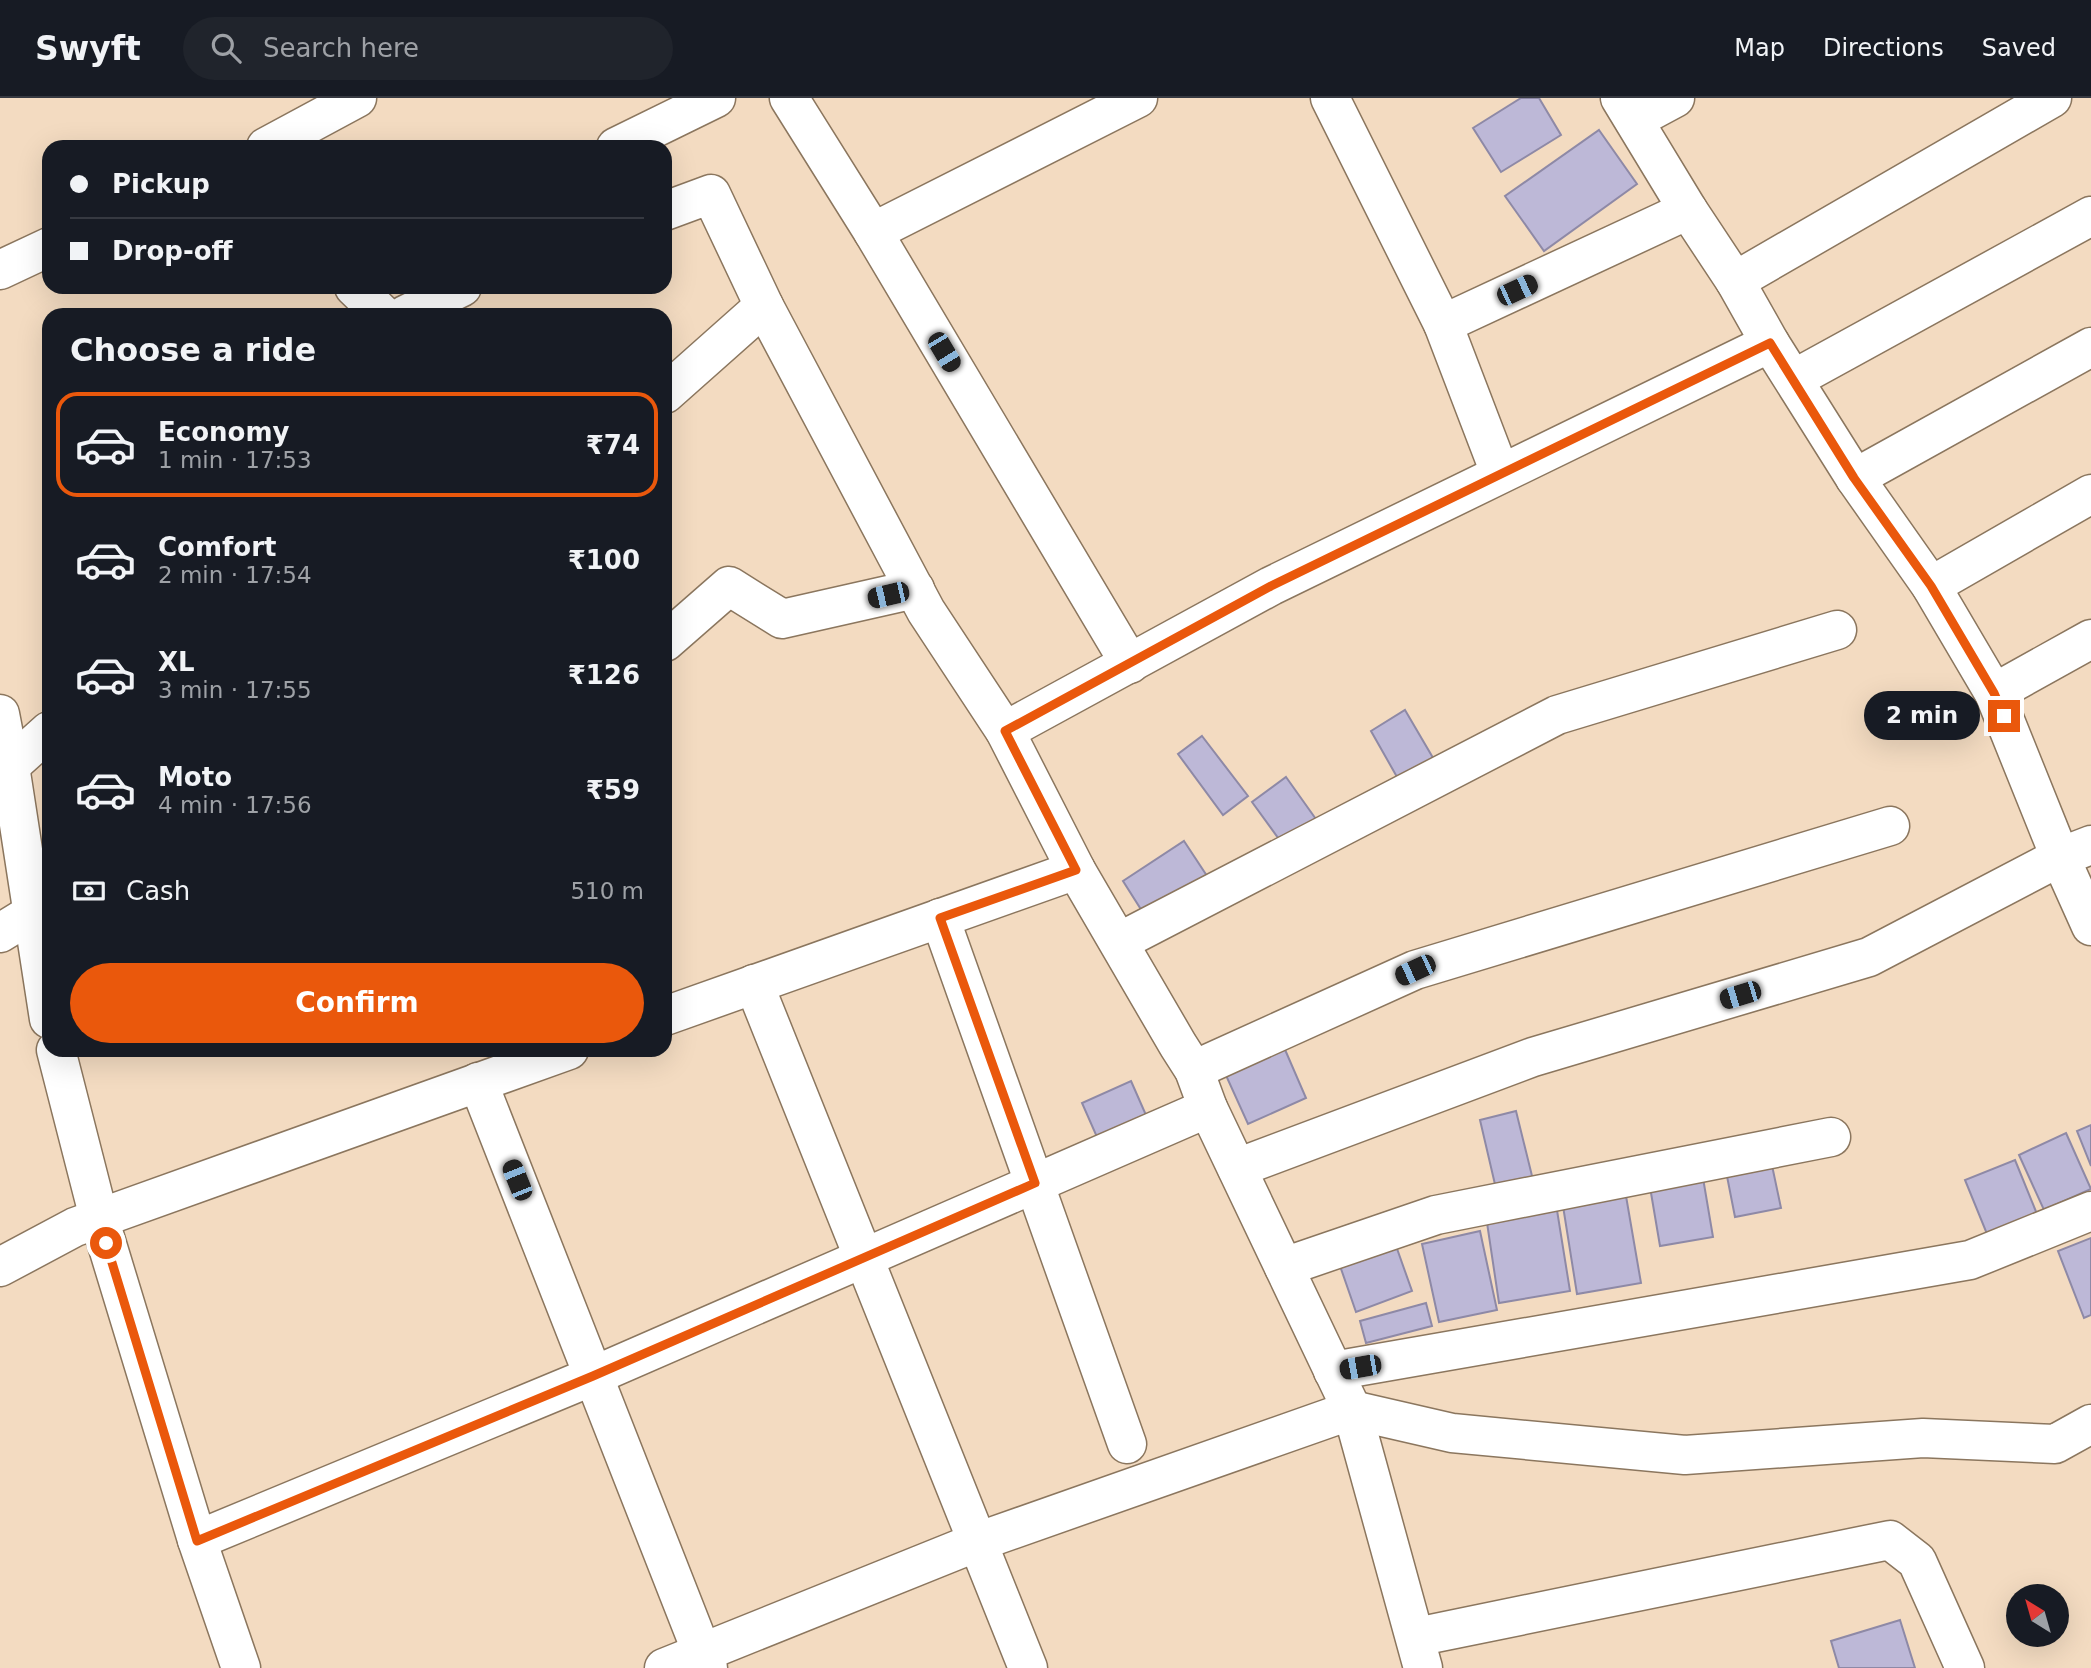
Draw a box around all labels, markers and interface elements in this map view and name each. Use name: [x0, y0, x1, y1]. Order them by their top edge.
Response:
search box: [183, 17, 673, 80]
text: Swyft: [35, 29, 141, 68]
icon: search: [207, 29, 245, 67]
text: Search here: [263, 33, 419, 63]
text: Map: [1734, 34, 1785, 62]
text: Directions: [1823, 34, 1944, 62]
text: Saved: [1982, 34, 2056, 62]
text: Pickup: [112, 169, 210, 199]
text: Drop-off: [112, 236, 233, 266]
car: [1494, 272, 1541, 308]
car: [925, 329, 964, 375]
text: Choose a ride: [70, 331, 316, 369]
icon: car: [74, 413, 137, 476]
text: Economy: [158, 417, 289, 447]
text: ₹74: [586, 430, 640, 460]
text: 1 min · 17:53: [158, 447, 312, 473]
icon: car: [74, 528, 137, 591]
text: Comfort: [158, 532, 276, 562]
text: ₹100: [568, 545, 640, 575]
text: 2 min · 17:54: [158, 562, 312, 588]
car: [866, 580, 911, 610]
icon: car: [74, 643, 137, 706]
text: XL: [158, 647, 195, 677]
text: ₹126: [568, 660, 640, 690]
text: 3 min · 17:55: [158, 677, 312, 703]
callout: 2 min: [1864, 692, 1980, 740]
route end: [1988, 700, 2020, 732]
text: 2 min: [1886, 702, 1958, 728]
icon: car: [74, 758, 137, 821]
text: Moto: [158, 762, 232, 792]
text: ₹59: [586, 775, 640, 805]
text: 4 min · 17:56: [158, 792, 312, 818]
icon: cash: [70, 872, 108, 910]
text: Cash: [126, 876, 190, 906]
text: 510 m: [570, 878, 644, 904]
car: [1392, 952, 1439, 988]
button: Confirm: [70, 963, 644, 1043]
car: [1717, 979, 1764, 1011]
car: [500, 1157, 535, 1203]
route start: [90, 1227, 122, 1259]
car: [1338, 1353, 1383, 1381]
north arrow: [2006, 1584, 2068, 1647]
map controls: [2006, 1584, 2069, 1647]

